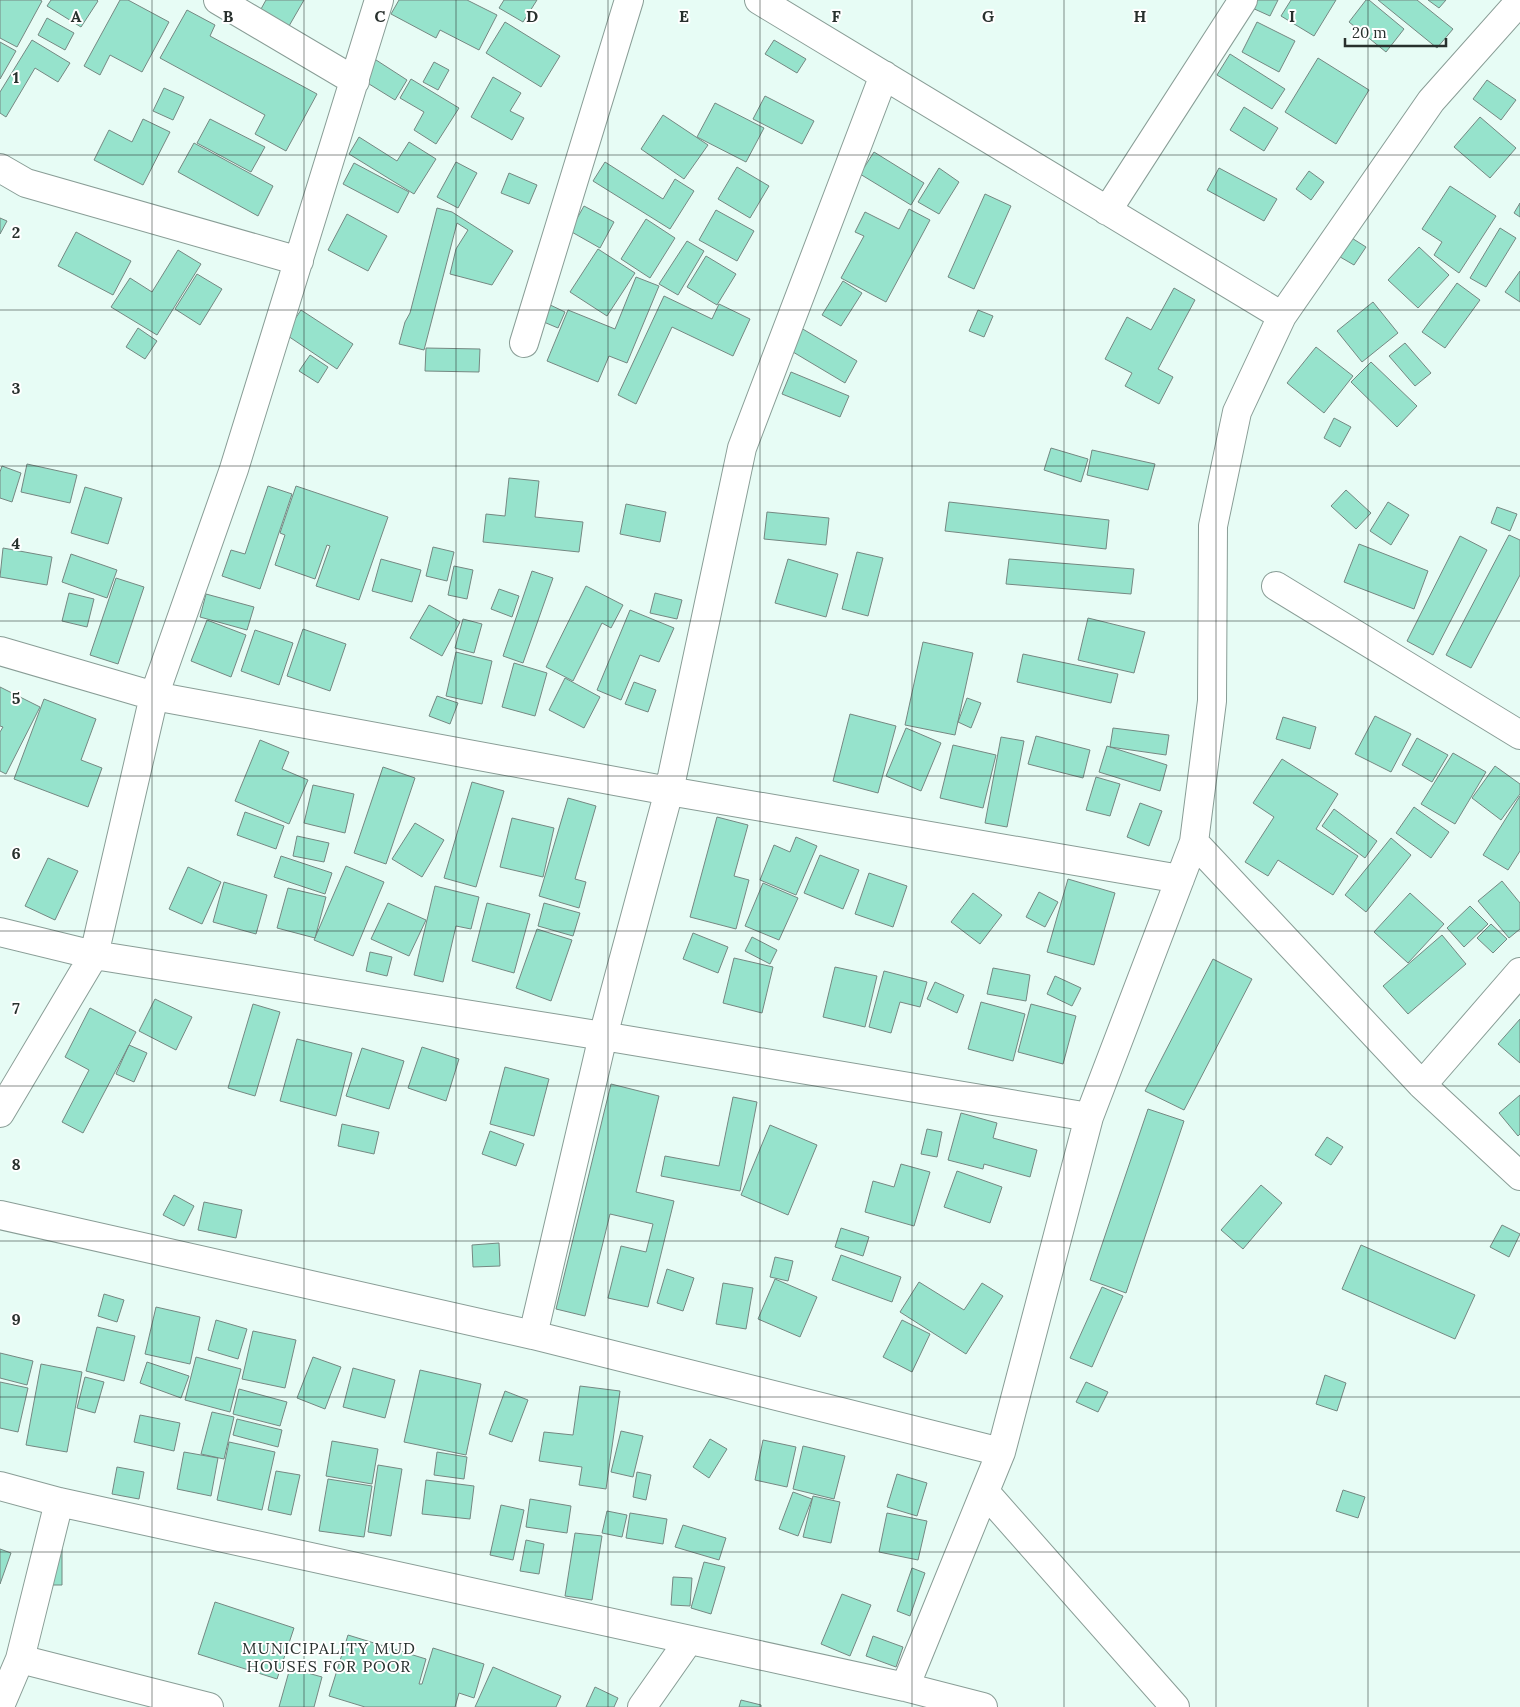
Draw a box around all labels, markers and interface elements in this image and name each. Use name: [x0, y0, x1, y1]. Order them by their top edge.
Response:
text: A: [71, 6, 82, 26]
text: B: [223, 6, 234, 26]
text: C: [374, 6, 386, 26]
text: D: [526, 6, 538, 26]
text: E: [679, 6, 689, 26]
text: F: [831, 6, 841, 26]
text: G: [982, 6, 994, 26]
text: H: [1134, 6, 1147, 26]
text: I: [1289, 6, 1295, 26]
scale bar: [1345, 15, 1446, 47]
text: 20 m: [1352, 23, 1387, 42]
text: 1: [13, 67, 19, 87]
text: 2: [12, 222, 20, 242]
text: 3: [12, 378, 21, 398]
text: 4: [12, 533, 21, 553]
text: 5: [12, 688, 21, 708]
text: 6: [11, 843, 21, 863]
text: 7: [12, 998, 20, 1018]
text: 8: [11, 1154, 21, 1174]
text: 9: [11, 1309, 21, 1329]
district label: MUNICIPALITY MUD HOUSES FOR POOR: [242, 1638, 416, 1676]

